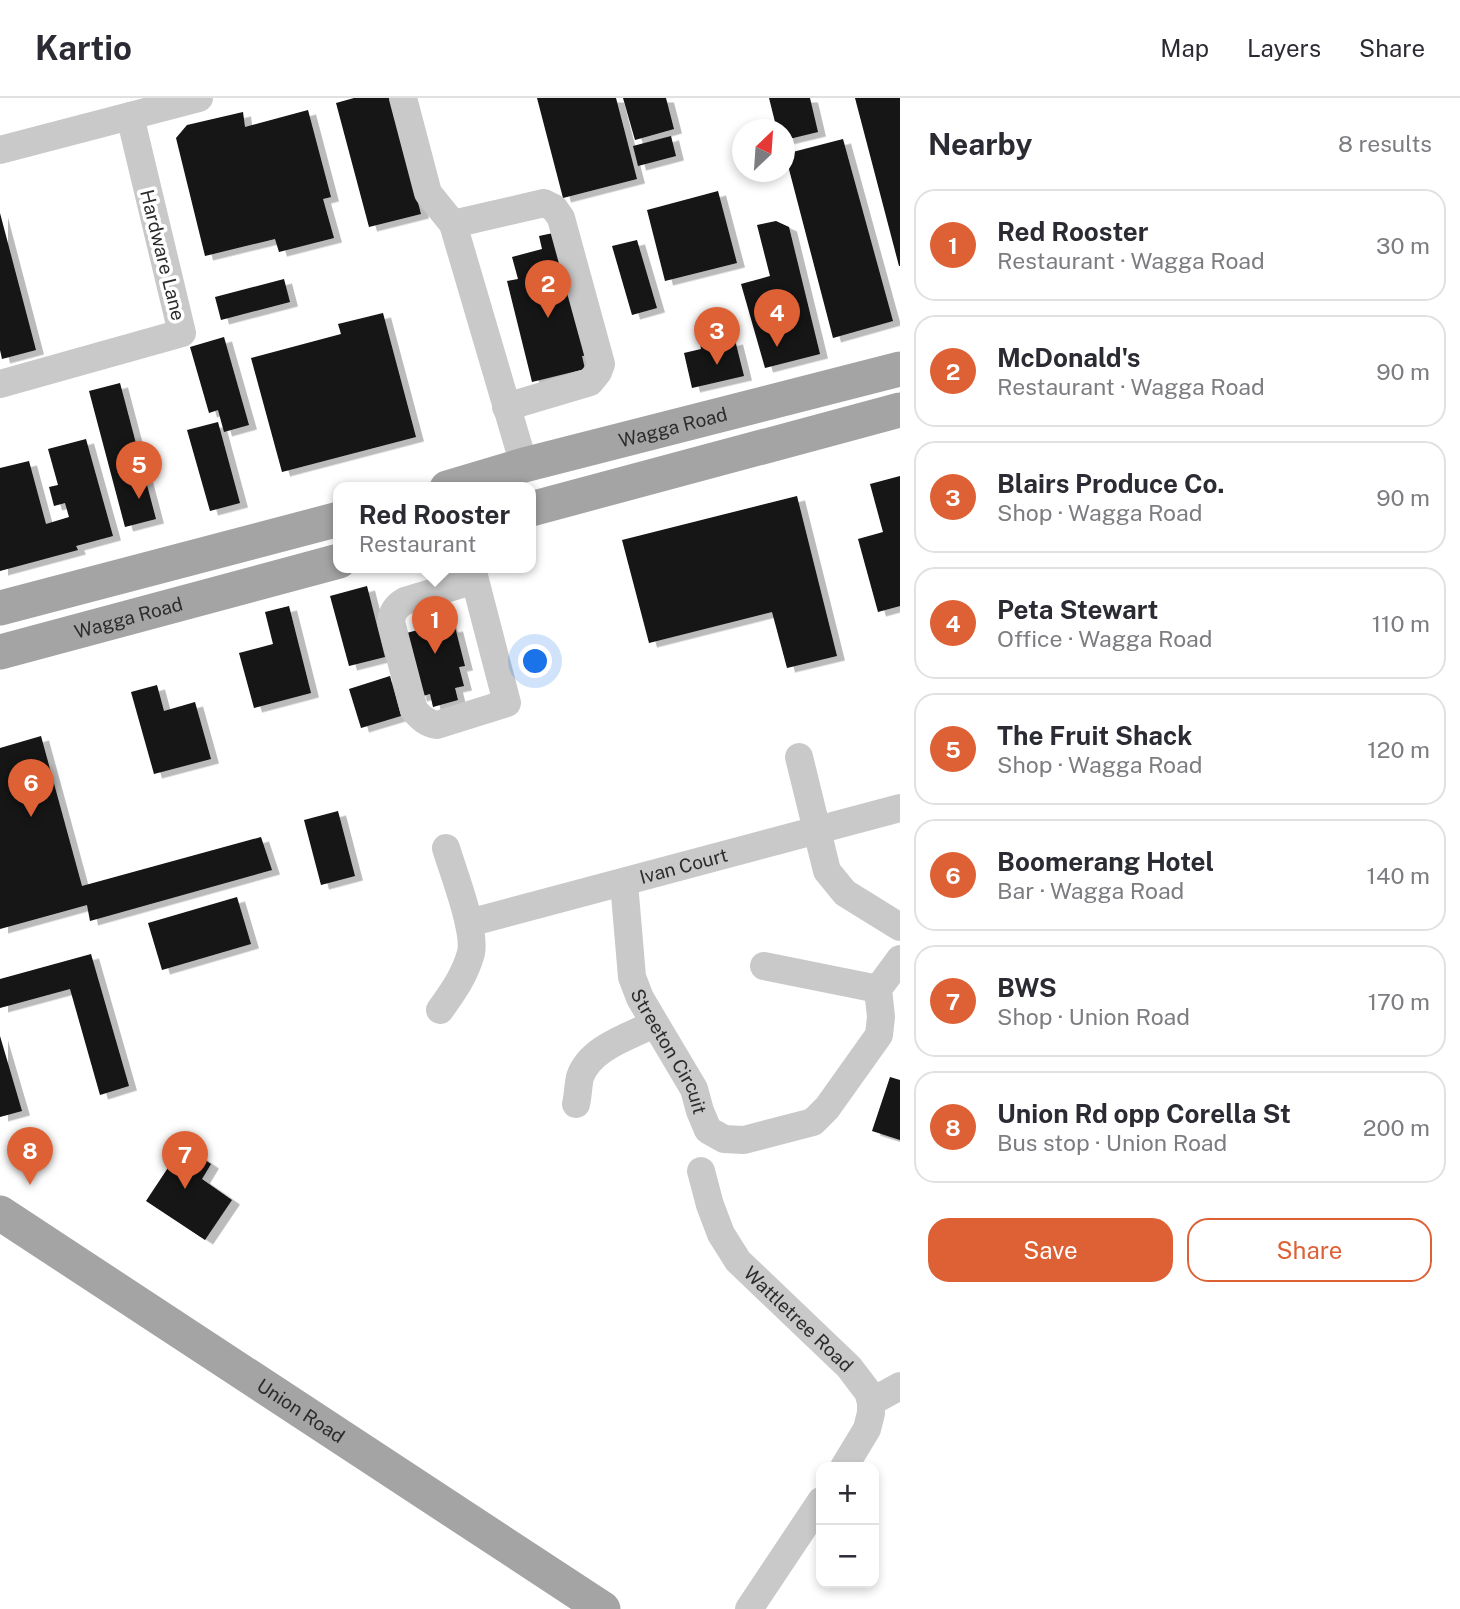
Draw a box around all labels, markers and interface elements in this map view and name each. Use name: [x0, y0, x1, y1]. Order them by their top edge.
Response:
text: Kartio: [35, 29, 132, 67]
text: Map: [1160, 34, 1209, 62]
text: Layers: [1247, 34, 1321, 62]
text: Share: [1359, 34, 1425, 62]
north arrow: [732, 119, 795, 182]
text: Nearby: [928, 126, 1032, 162]
text: 8 results: [1338, 130, 1432, 157]
street label: Hardware Lane: [136, 187, 190, 323]
text: Red Rooster: [997, 216, 1149, 247]
text: 1: [948, 232, 958, 259]
text: 30 m: [1376, 232, 1430, 259]
text: Restaurant · Wagga Road: [997, 247, 1265, 274]
pin: 2: [525, 260, 571, 318]
pin: 4: [754, 289, 800, 347]
pin: 3: [694, 307, 740, 365]
text: McDonald's: [997, 342, 1140, 373]
text: 2: [946, 358, 960, 385]
text: 90 m: [1376, 358, 1430, 385]
text: Restaurant · Wagga Road: [997, 373, 1265, 400]
street label: Wagga Road: [616, 403, 729, 451]
pin: 5: [116, 441, 162, 499]
text: Blairs Produce Co.: [997, 468, 1225, 499]
popup: [333, 482, 536, 573]
text: 3: [945, 484, 961, 511]
text: 90 m: [1376, 484, 1430, 511]
text: Red Rooster: [359, 499, 510, 530]
text: Shop · Wagga Road: [997, 499, 1202, 526]
text: Restaurant: [359, 530, 476, 557]
street label: Wagga Road: [72, 592, 185, 643]
text: Peta Stewart: [997, 594, 1158, 625]
pin: 1: [412, 596, 458, 654]
text: 4: [945, 610, 961, 637]
text: 110 m: [1372, 610, 1430, 637]
text: Office · Wagga Road: [997, 625, 1213, 652]
your location: [518, 644, 552, 678]
text: The Fruit Shack: [997, 720, 1192, 751]
text: 5: [945, 736, 961, 763]
text: 120 m: [1367, 736, 1430, 763]
text: Shop · Wagga Road: [997, 751, 1202, 778]
pin: 6: [8, 759, 54, 817]
street label: Ivan Court: [637, 843, 730, 888]
text: Boomerang Hotel: [997, 846, 1214, 877]
text: 6: [945, 862, 961, 889]
text: 140 m: [1367, 862, 1430, 889]
text: Bar · Wagga Road: [997, 877, 1184, 904]
text: BWS: [997, 972, 1057, 1003]
street label: Streeton Circuit: [627, 986, 711, 1117]
text: 7: [946, 988, 960, 1015]
text: 170 m: [1368, 988, 1430, 1015]
text: Shop · Union Road: [997, 1003, 1190, 1030]
text: Union Rd opp Corella St: [997, 1098, 1291, 1129]
text: 8: [945, 1114, 961, 1141]
text: 200 m: [1363, 1114, 1430, 1141]
pin: 8: [7, 1127, 53, 1185]
text: Bus stop · Union Road: [997, 1129, 1227, 1156]
pin: 7: [162, 1131, 208, 1189]
button: Save: [928, 1218, 1173, 1282]
button: Share: [1187, 1218, 1432, 1282]
street label: Wattletree Road: [740, 1262, 858, 1376]
street label: Union Road: [253, 1374, 349, 1447]
map controls: [816, 1462, 879, 1588]
button: +: [816, 1462, 879, 1525]
button: −: [816, 1525, 879, 1588]

